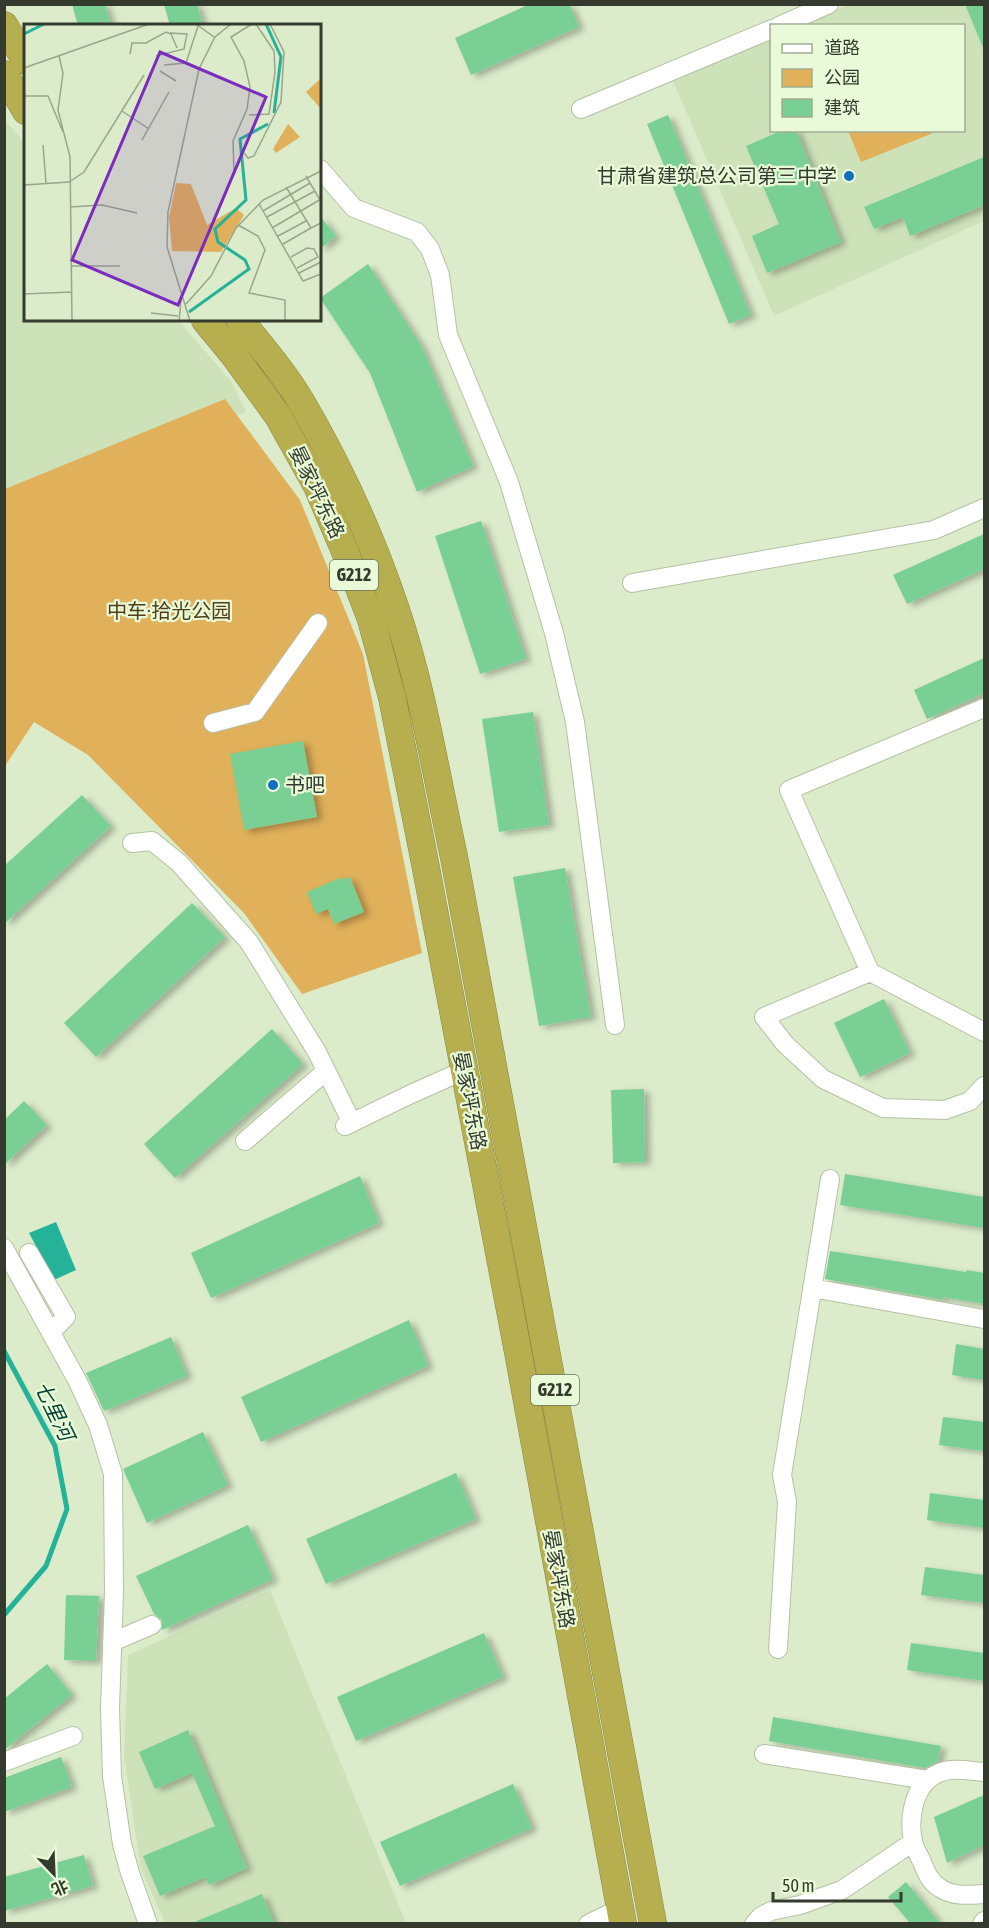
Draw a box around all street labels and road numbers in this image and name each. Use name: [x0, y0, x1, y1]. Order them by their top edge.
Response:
street label: 晏家坪东路: [285, 442, 350, 542]
road number: G212: [330, 560, 378, 590]
street label: 晏家坪东路: [450, 1050, 491, 1152]
road number: G212: [531, 1375, 579, 1405]
street label: 晏家坪东路: [539, 1528, 580, 1630]

